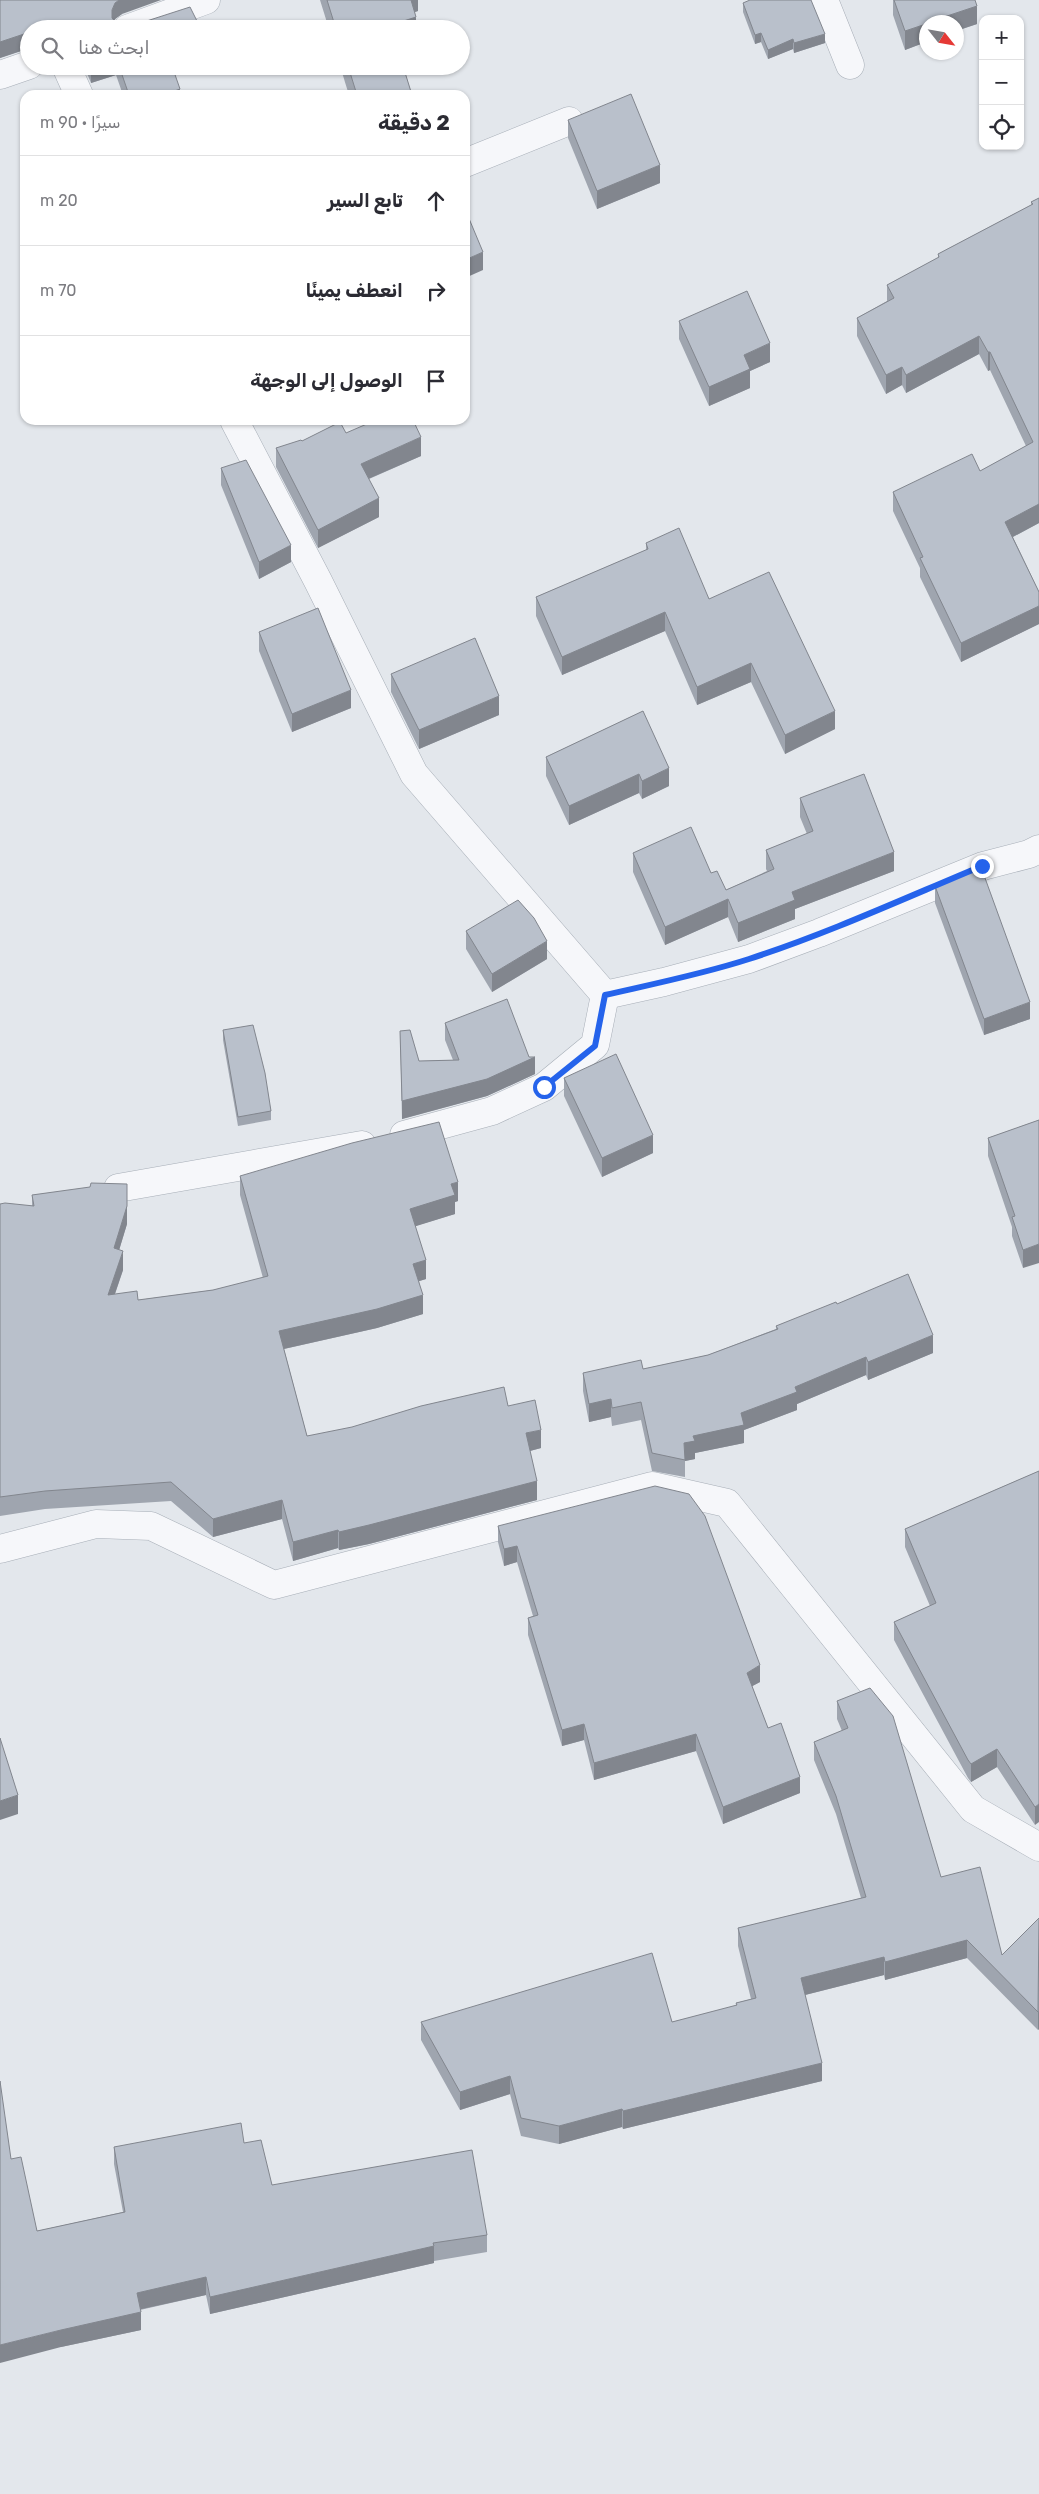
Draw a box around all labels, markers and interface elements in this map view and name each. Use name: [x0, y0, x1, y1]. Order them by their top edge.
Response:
north arrow: [919, 15, 964, 60]
map controls: [979, 15, 1024, 150]
button: +: [979, 15, 1024, 60]
search box: [20, 20, 470, 75]
icon: search: [38, 34, 66, 62]
text: ابحث هنا: [78, 36, 150, 59]
button: −: [979, 60, 1024, 105]
button: locate: [979, 105, 1024, 150]
text: 2 دقيقة: [378, 110, 450, 135]
text: سيرًا · 90 m: [40, 113, 121, 132]
icon: ahead: [422, 187, 450, 215]
text: تابع السير: [327, 189, 403, 212]
text: 20 m: [40, 191, 78, 210]
icon: right: [422, 277, 450, 305]
text: انعطف يمينًا: [306, 279, 403, 302]
text: 70 m: [40, 281, 77, 300]
icon: arrive: [422, 367, 450, 395]
text: الوصول إلى الوجهة: [250, 369, 403, 392]
route end: [971, 855, 994, 878]
route start: [533, 1076, 556, 1099]

